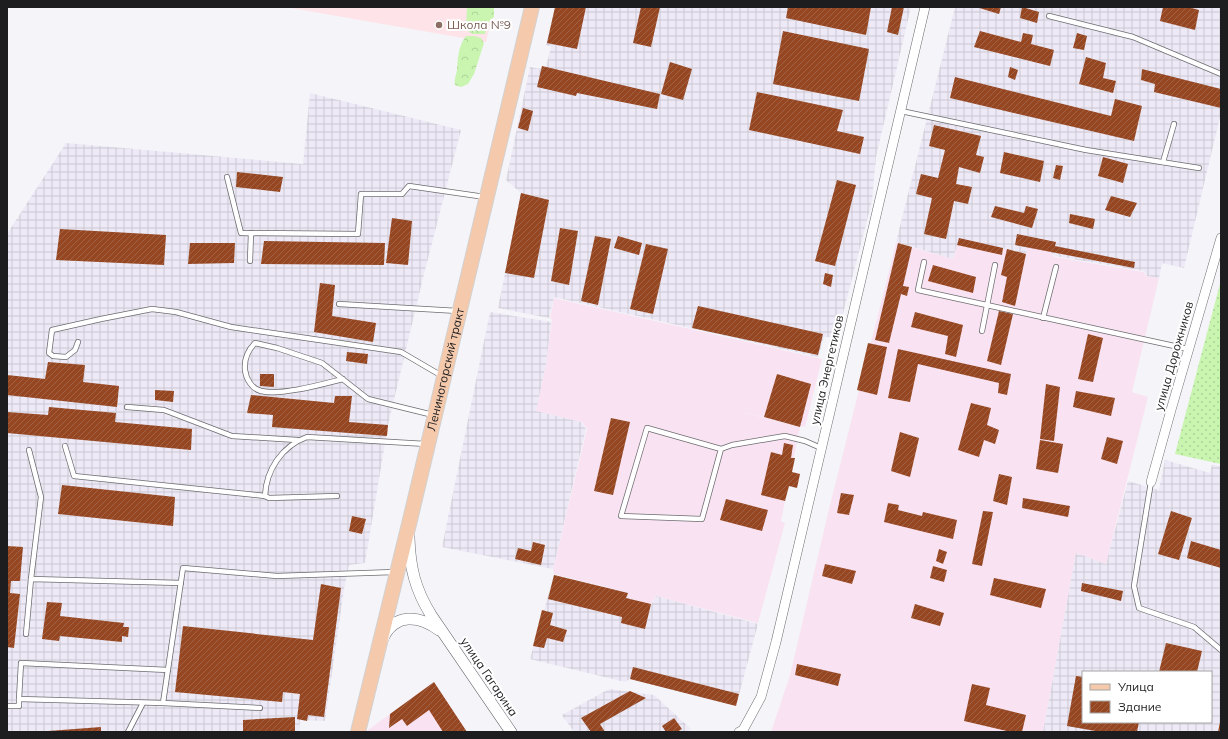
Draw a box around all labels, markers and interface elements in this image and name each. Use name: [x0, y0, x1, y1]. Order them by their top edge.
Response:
place label: Школа №9: [447, 17, 511, 32]
marker: Школа №9: [434, 20, 444, 30]
street label: улица Дорожников: [1151, 299, 1196, 412]
street label: Лениногорский тракт: [423, 306, 467, 432]
street label: улица Энергетиков: [807, 313, 847, 426]
street label: улица Гагарина: [457, 634, 521, 719]
legend: [1082, 671, 1212, 723]
text: Улица: [1117, 679, 1154, 694]
text: Здание: [1118, 699, 1162, 714]

